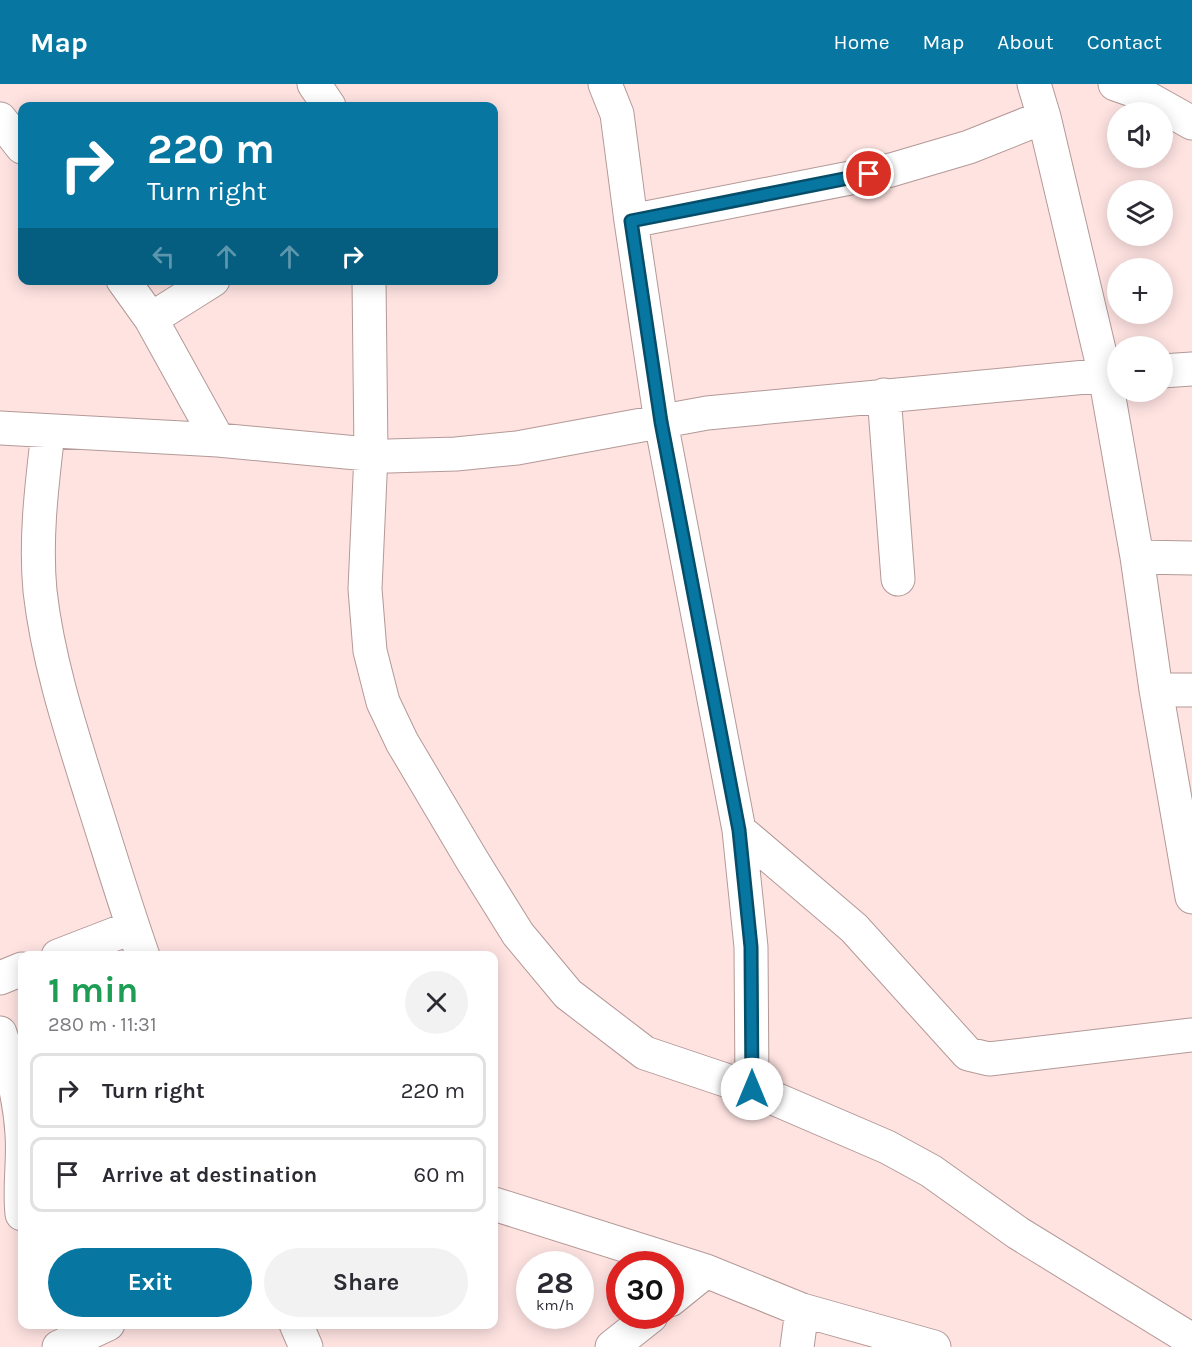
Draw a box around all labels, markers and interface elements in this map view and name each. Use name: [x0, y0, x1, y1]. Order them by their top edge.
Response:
text: Map: [30, 26, 88, 59]
text: Home: [834, 30, 890, 54]
text: Map: [923, 30, 964, 54]
text: About: [997, 30, 1054, 54]
text: Contact: [1087, 30, 1162, 54]
map controls: [1107, 102, 1173, 402]
button: sound: [1107, 102, 1173, 168]
text: 220 m: [147, 124, 275, 174]
icon: right: [48, 126, 126, 204]
pin: [843, 148, 894, 199]
icon: arrive: [852, 157, 885, 190]
text: Turn right: [147, 175, 267, 207]
button: layers: [1107, 180, 1173, 246]
icon: left: [147, 240, 180, 273]
icon: ahead: [210, 240, 243, 273]
icon: ahead: [273, 240, 306, 273]
icon: right: [336, 240, 369, 273]
button: +: [1107, 258, 1173, 324]
button: −: [1107, 336, 1173, 402]
text: 1 min: [48, 969, 138, 1011]
button: close: [405, 971, 468, 1034]
text: 280 m · 11:31: [48, 1013, 157, 1036]
position arrow: [720, 1057, 784, 1121]
icon: right: [51, 1074, 84, 1107]
text: Turn right: [102, 1078, 205, 1104]
text: 220 m: [401, 1078, 465, 1104]
icon: arrive: [51, 1158, 84, 1191]
text: Arrive at destination: [102, 1162, 317, 1188]
text: 60 m: [414, 1162, 465, 1188]
button: Exit: [48, 1248, 252, 1317]
button: Share: [264, 1248, 468, 1317]
speed limit sign: 30: [606, 1251, 684, 1329]
text: 28: [536, 1265, 574, 1301]
text: km/h: [536, 1296, 574, 1314]

